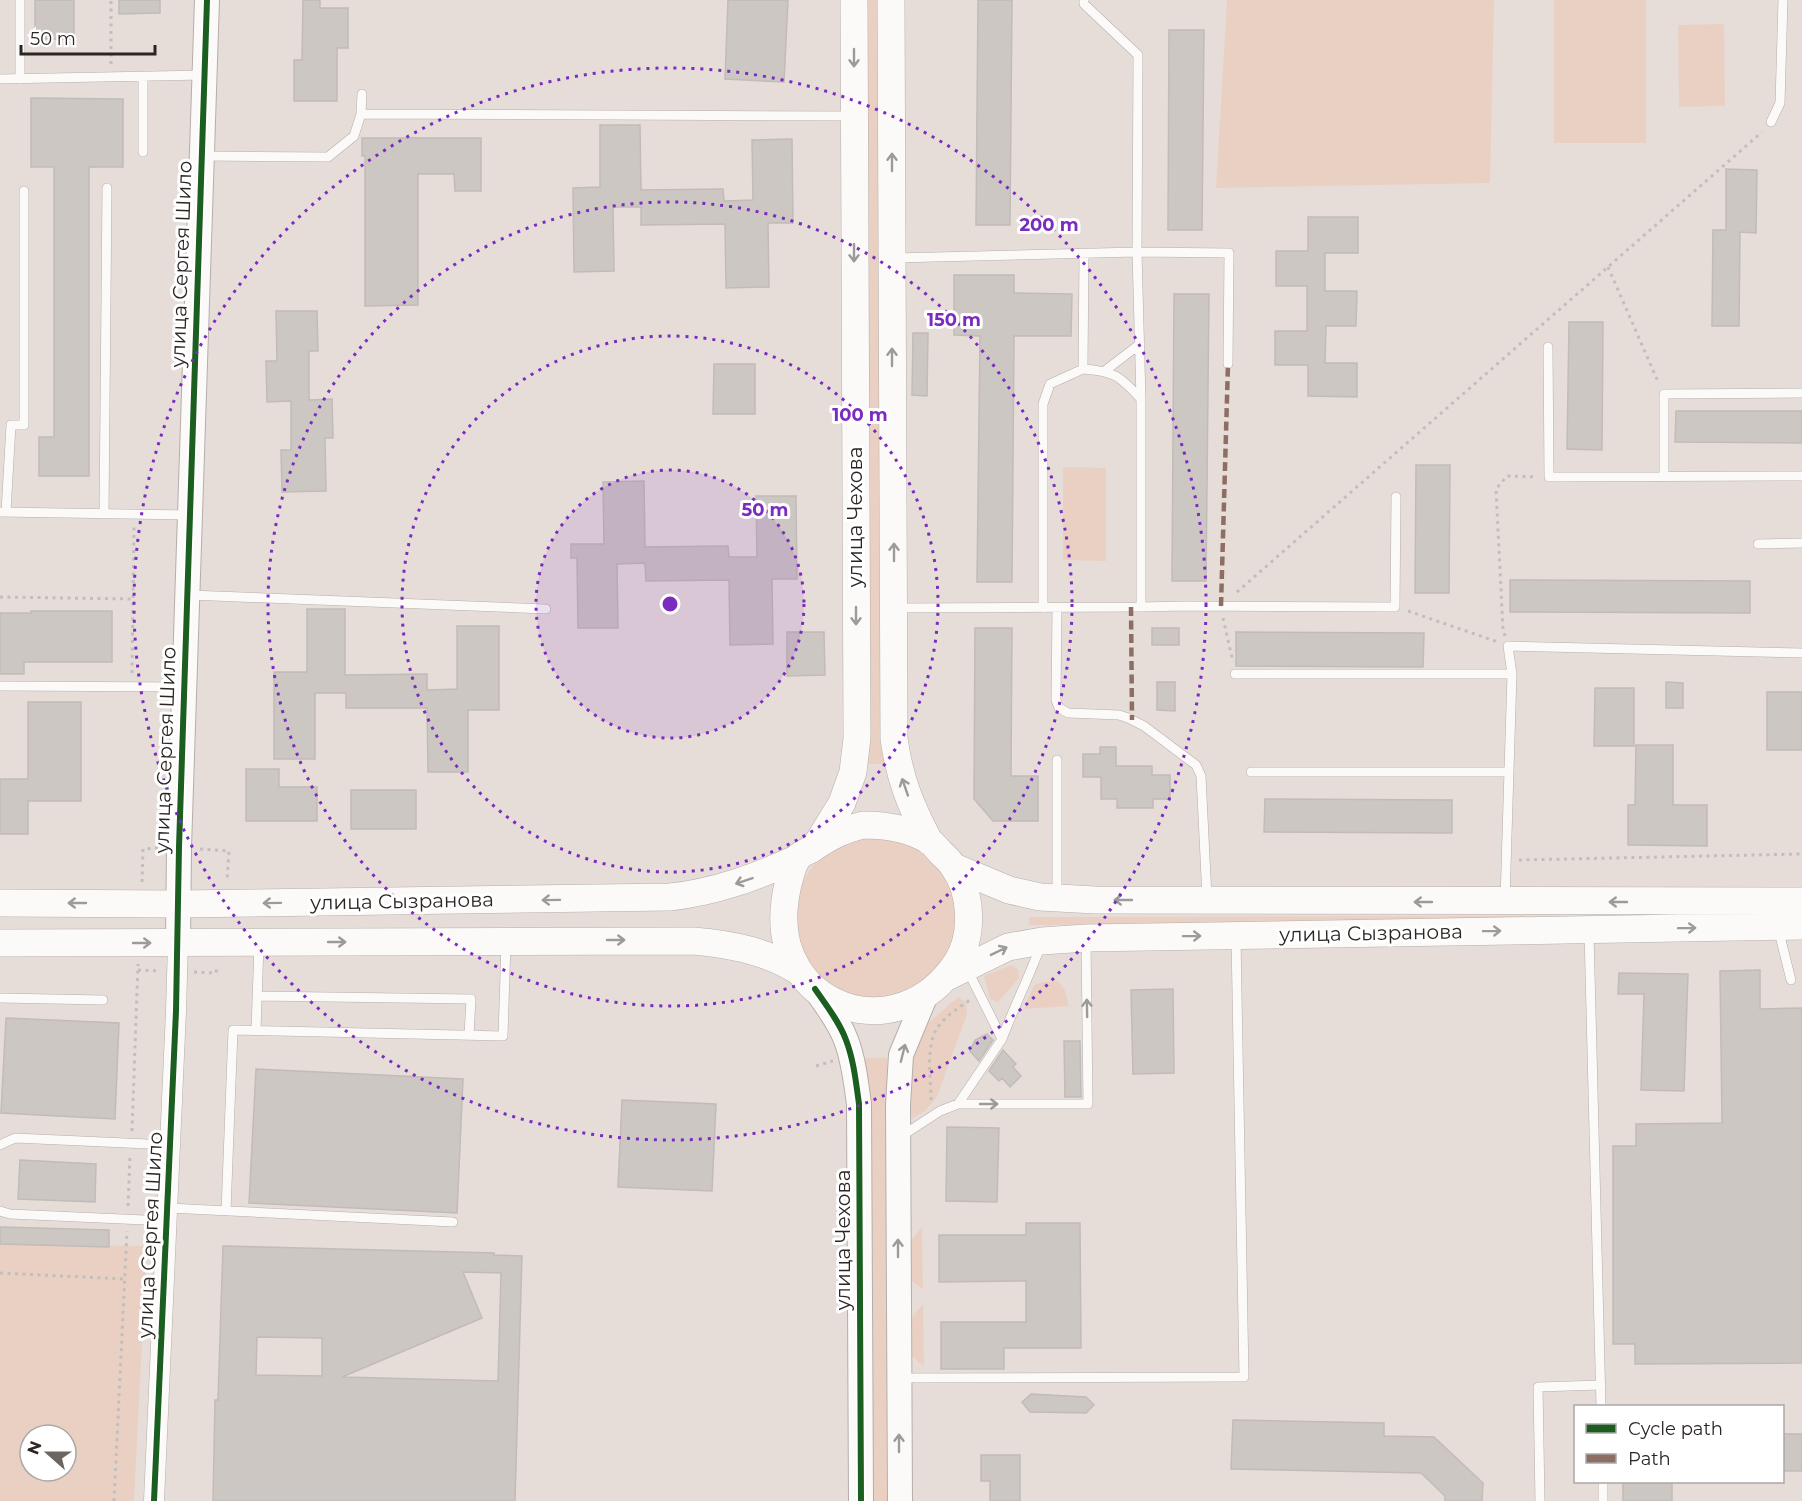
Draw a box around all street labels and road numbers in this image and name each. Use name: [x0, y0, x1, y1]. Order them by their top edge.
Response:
street label: улица Сергея Шило: [165, 160, 197, 369]
street label: улица Чехова: [843, 447, 867, 588]
street label: улица Сергея Шило: [149, 646, 181, 855]
street label: улица Сызранова: [309, 887, 494, 915]
street label: улица Сызранова: [1278, 919, 1463, 947]
street label: улица Сергея Шило: [133, 1131, 167, 1340]
street label: улица Чехова: [831, 1170, 855, 1311]

